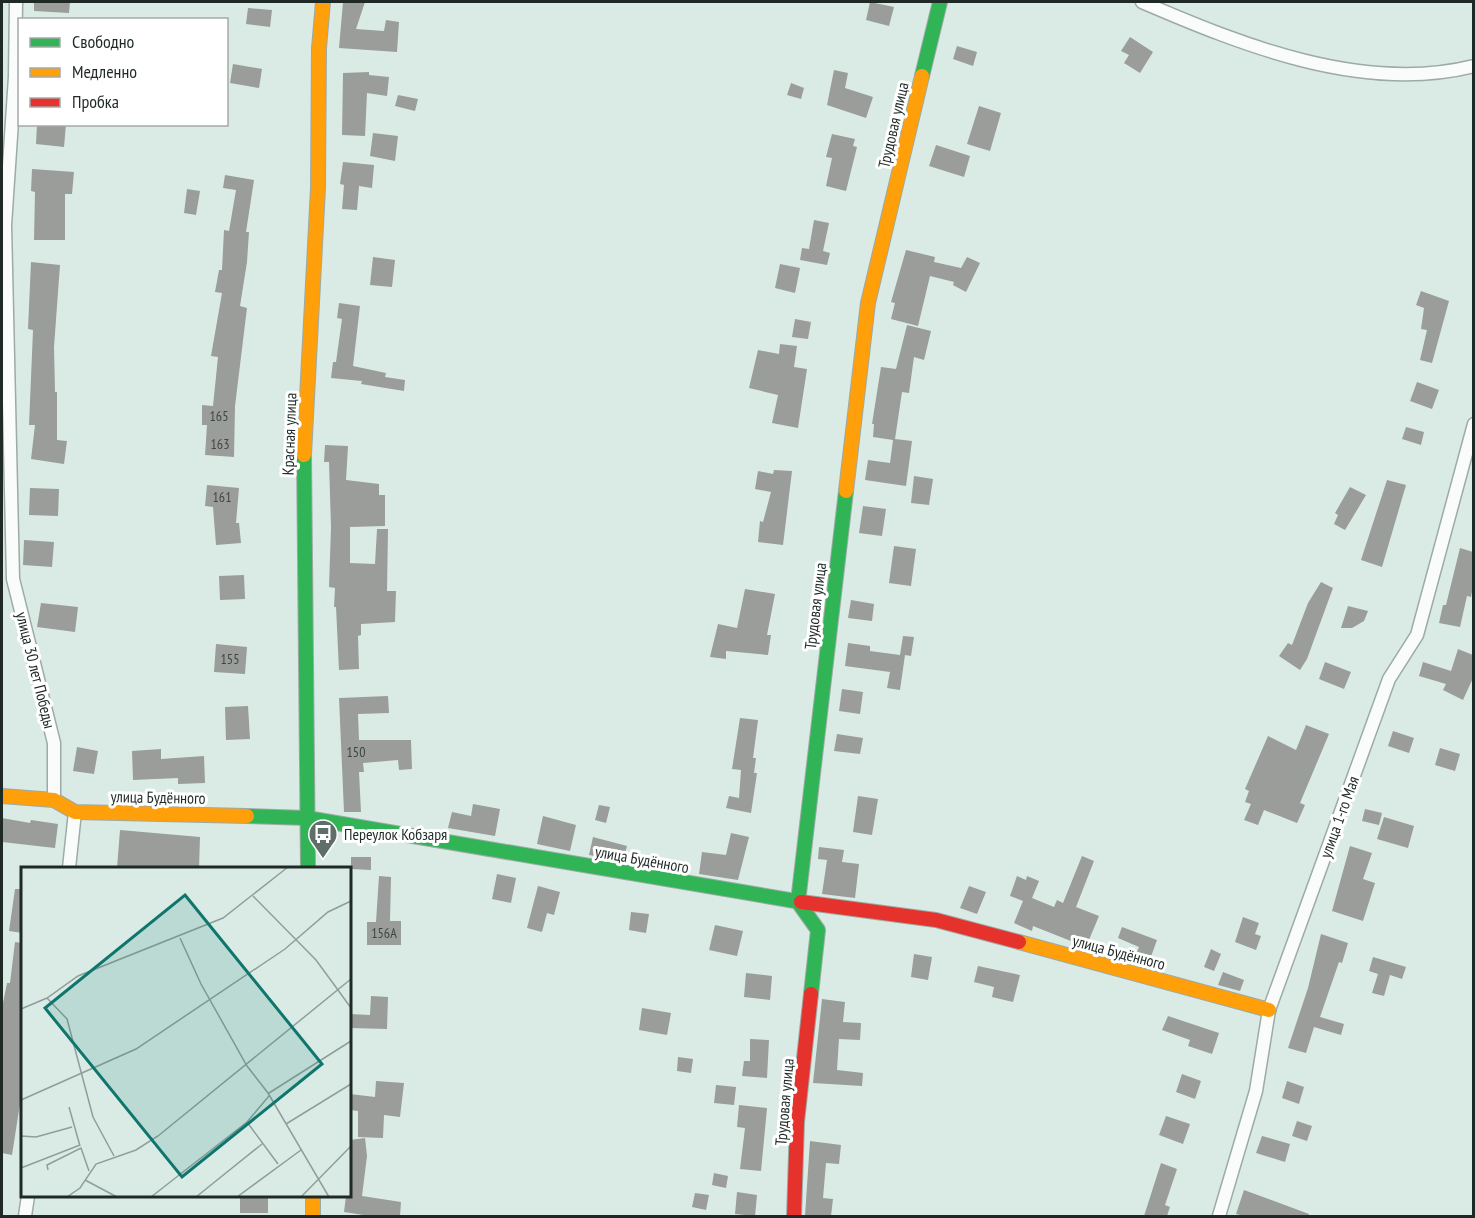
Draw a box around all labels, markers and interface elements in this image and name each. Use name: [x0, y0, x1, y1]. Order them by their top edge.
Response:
legend: [18, 18, 228, 126]
text: Свободно: [72, 30, 135, 53]
text: Медленно: [72, 60, 137, 83]
street label: Трудовая улица: [873, 80, 913, 170]
text: Пробка: [72, 90, 119, 113]
street label: Красная улица: [278, 392, 300, 476]
house number: 165: [210, 407, 228, 425]
house number: 163: [211, 435, 229, 453]
house number: 161: [213, 488, 231, 506]
street label: Трудовая улица: [800, 561, 830, 651]
street label: улица 30 лет Победы: [12, 610, 60, 730]
house number: 155: [221, 650, 239, 668]
house number: 150: [347, 743, 365, 761]
street label: улица 1-го Мая: [1315, 773, 1363, 861]
street label: улица Будённого: [110, 786, 206, 808]
bus stop icon: Переулок Кобзаря: [307, 818, 339, 860]
place label: Переулок Кобзаря: [344, 824, 447, 844]
street label: улица Будённого: [593, 841, 691, 877]
inset map: [21, 867, 351, 1197]
house number: 156А: [371, 924, 397, 942]
street label: улица Будённого: [1071, 930, 1168, 974]
street label: Трудовая улица: [770, 1058, 798, 1146]

